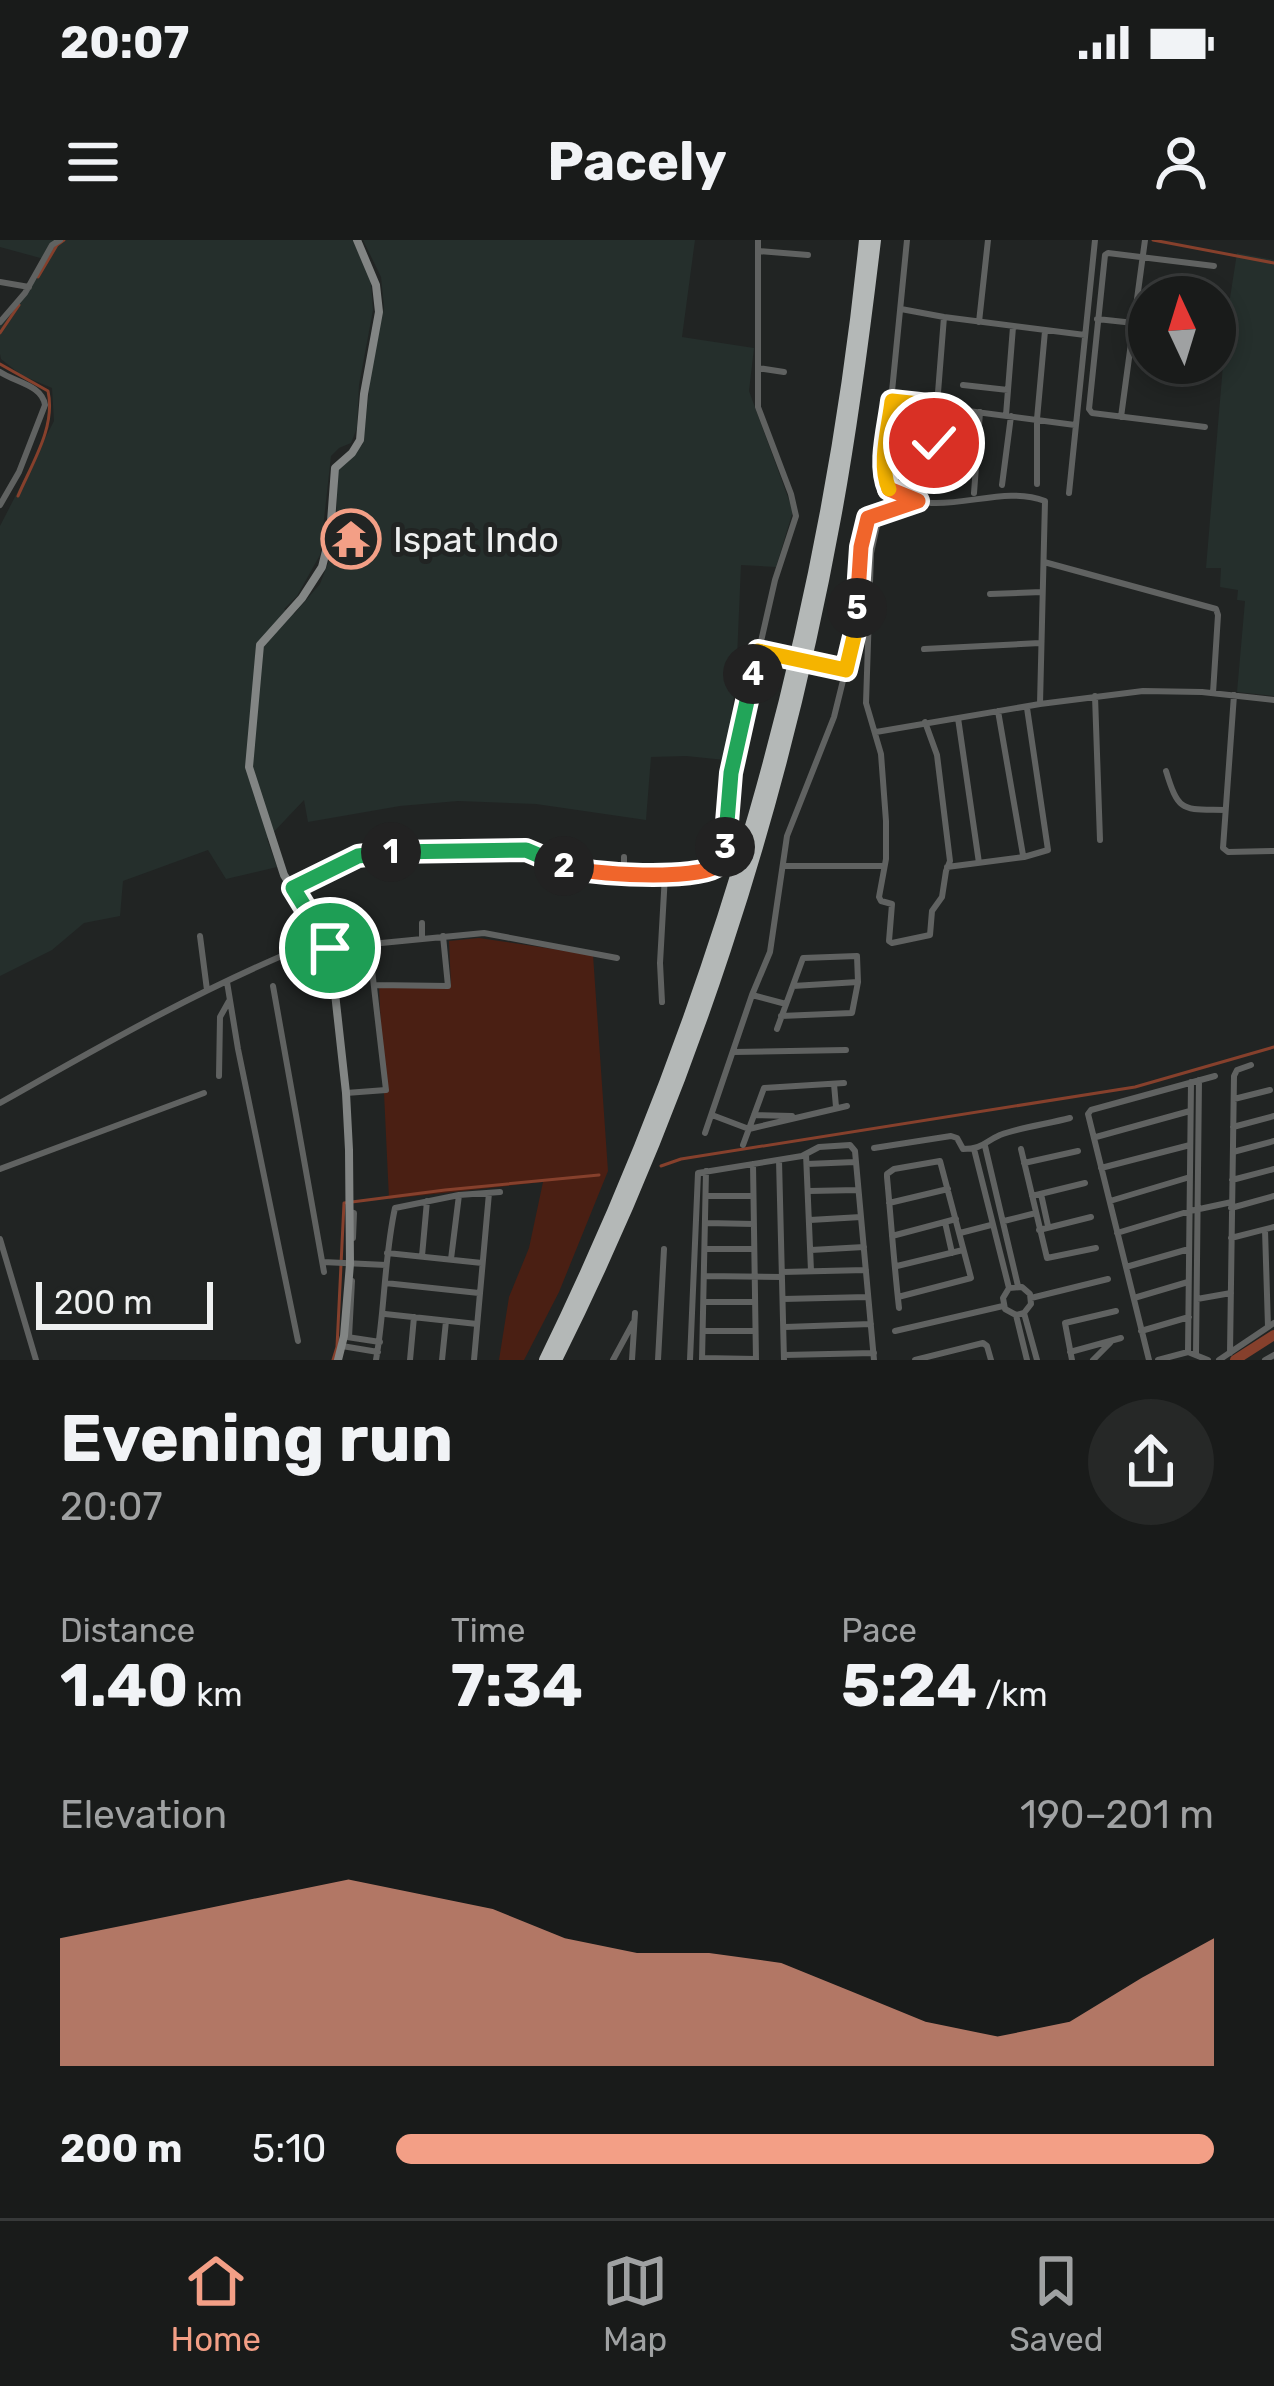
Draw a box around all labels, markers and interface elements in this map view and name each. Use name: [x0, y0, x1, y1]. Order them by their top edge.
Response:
text: 20:07: [60, 16, 189, 69]
icon: menu: [60, 129, 126, 195]
icon: person: [1148, 129, 1214, 195]
text: Pacely: [547, 130, 727, 194]
north arrow: [1128, 276, 1236, 384]
map controls: [1128, 276, 1236, 384]
pin: [883, 392, 985, 494]
icon: check: [901, 410, 967, 476]
temple icon: Ispat Indo: [320, 508, 382, 570]
place label: Ispat Indo: [393, 518, 559, 561]
pin: 5: [827, 578, 887, 638]
text: 5: [846, 588, 868, 627]
pin: 4: [723, 644, 783, 704]
text: 4: [742, 654, 764, 693]
pin: 3: [695, 817, 755, 877]
pin: 1: [361, 822, 421, 882]
text: 3: [714, 827, 736, 866]
text: 1: [383, 832, 399, 871]
pin: 2: [534, 836, 594, 896]
text: 2: [553, 846, 575, 885]
pin: [279, 897, 381, 999]
icon: arrive: [297, 915, 363, 981]
scale bar: [36, 1276, 213, 1329]
text: 200 m: [54, 1283, 153, 1322]
text: Evening run: [60, 1399, 453, 1478]
button: share: [1088, 1399, 1214, 1525]
text: 20:07: [60, 1484, 162, 1530]
text: Distance: [60, 1611, 195, 1650]
text: Time: [451, 1611, 525, 1650]
text: Pace: [841, 1611, 917, 1650]
text: 1.40: [60, 1650, 188, 1721]
text: 7:34: [451, 1650, 583, 1721]
text: 5:24: [841, 1650, 977, 1721]
text: km: [188, 1675, 243, 1714]
text: /km: [977, 1675, 1048, 1714]
text: Elevation: [60, 1792, 227, 1838]
text: 190–201 m: [1020, 1792, 1214, 1838]
text: 200 m: [60, 2126, 182, 2172]
text: 5:10: [252, 2126, 327, 2172]
tab: Home: [171, 2248, 261, 2359]
tab: Map: [602, 2248, 668, 2359]
tab: Saved: [1009, 2248, 1103, 2359]

